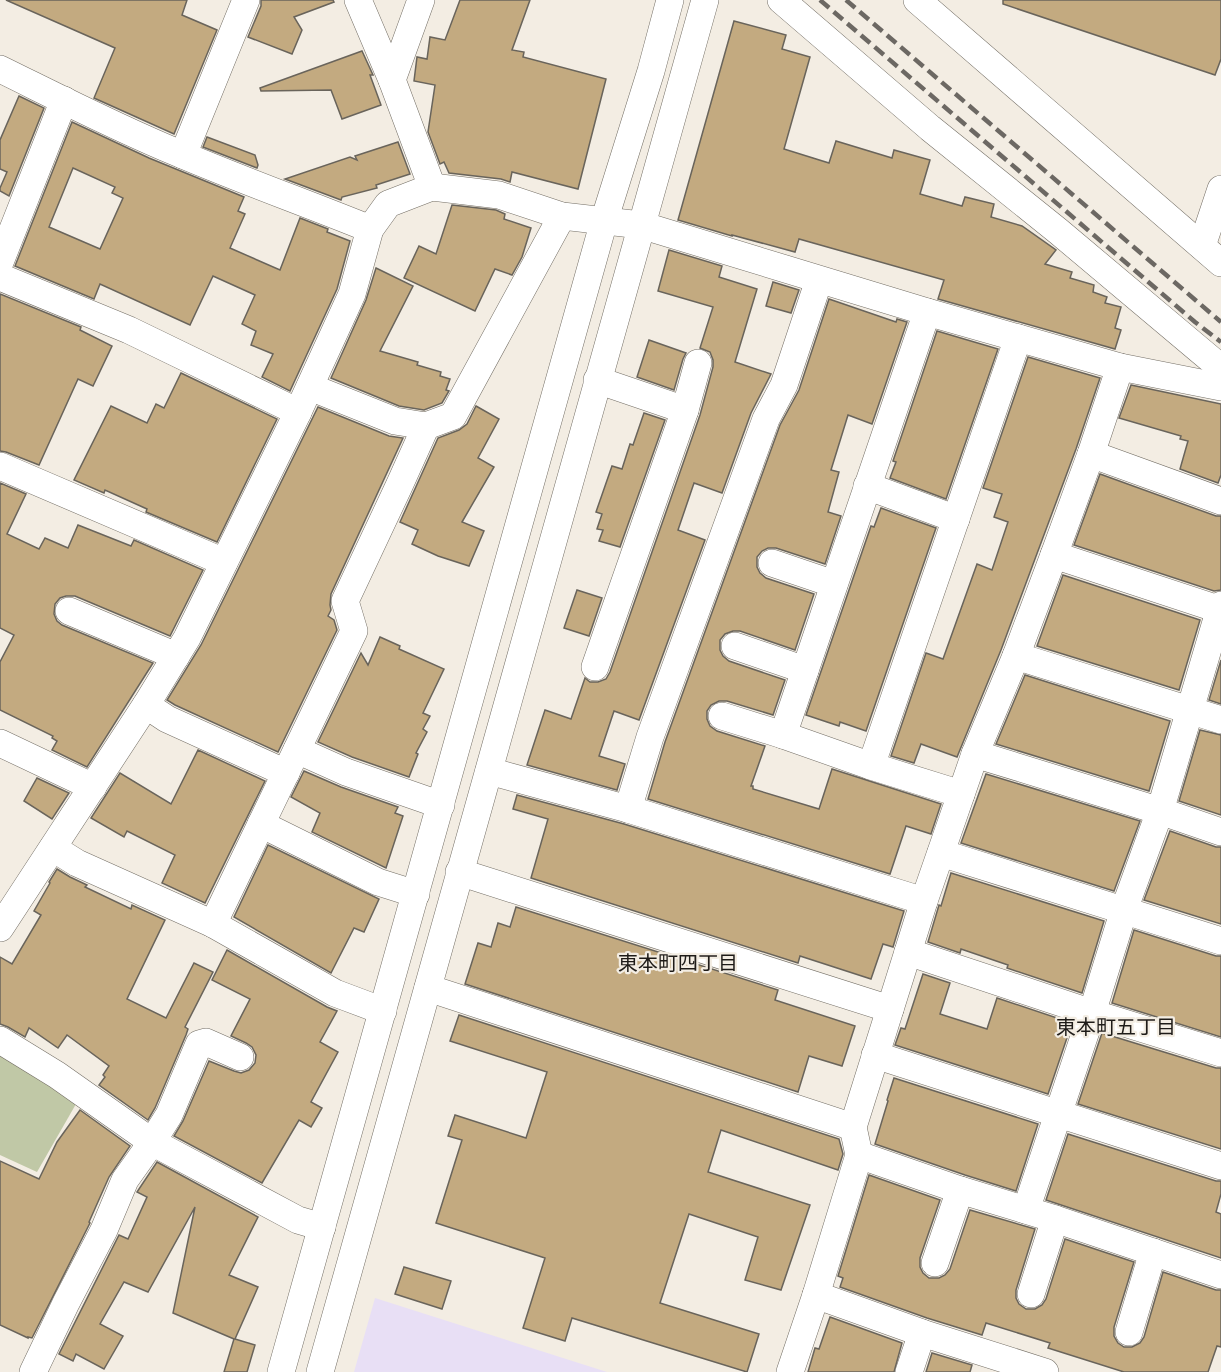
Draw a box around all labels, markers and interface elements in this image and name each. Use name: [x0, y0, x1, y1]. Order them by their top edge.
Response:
district label: 東本町四丁目: [618, 951, 738, 975]
district label: 東本町五丁目: [1056, 1015, 1176, 1039]

